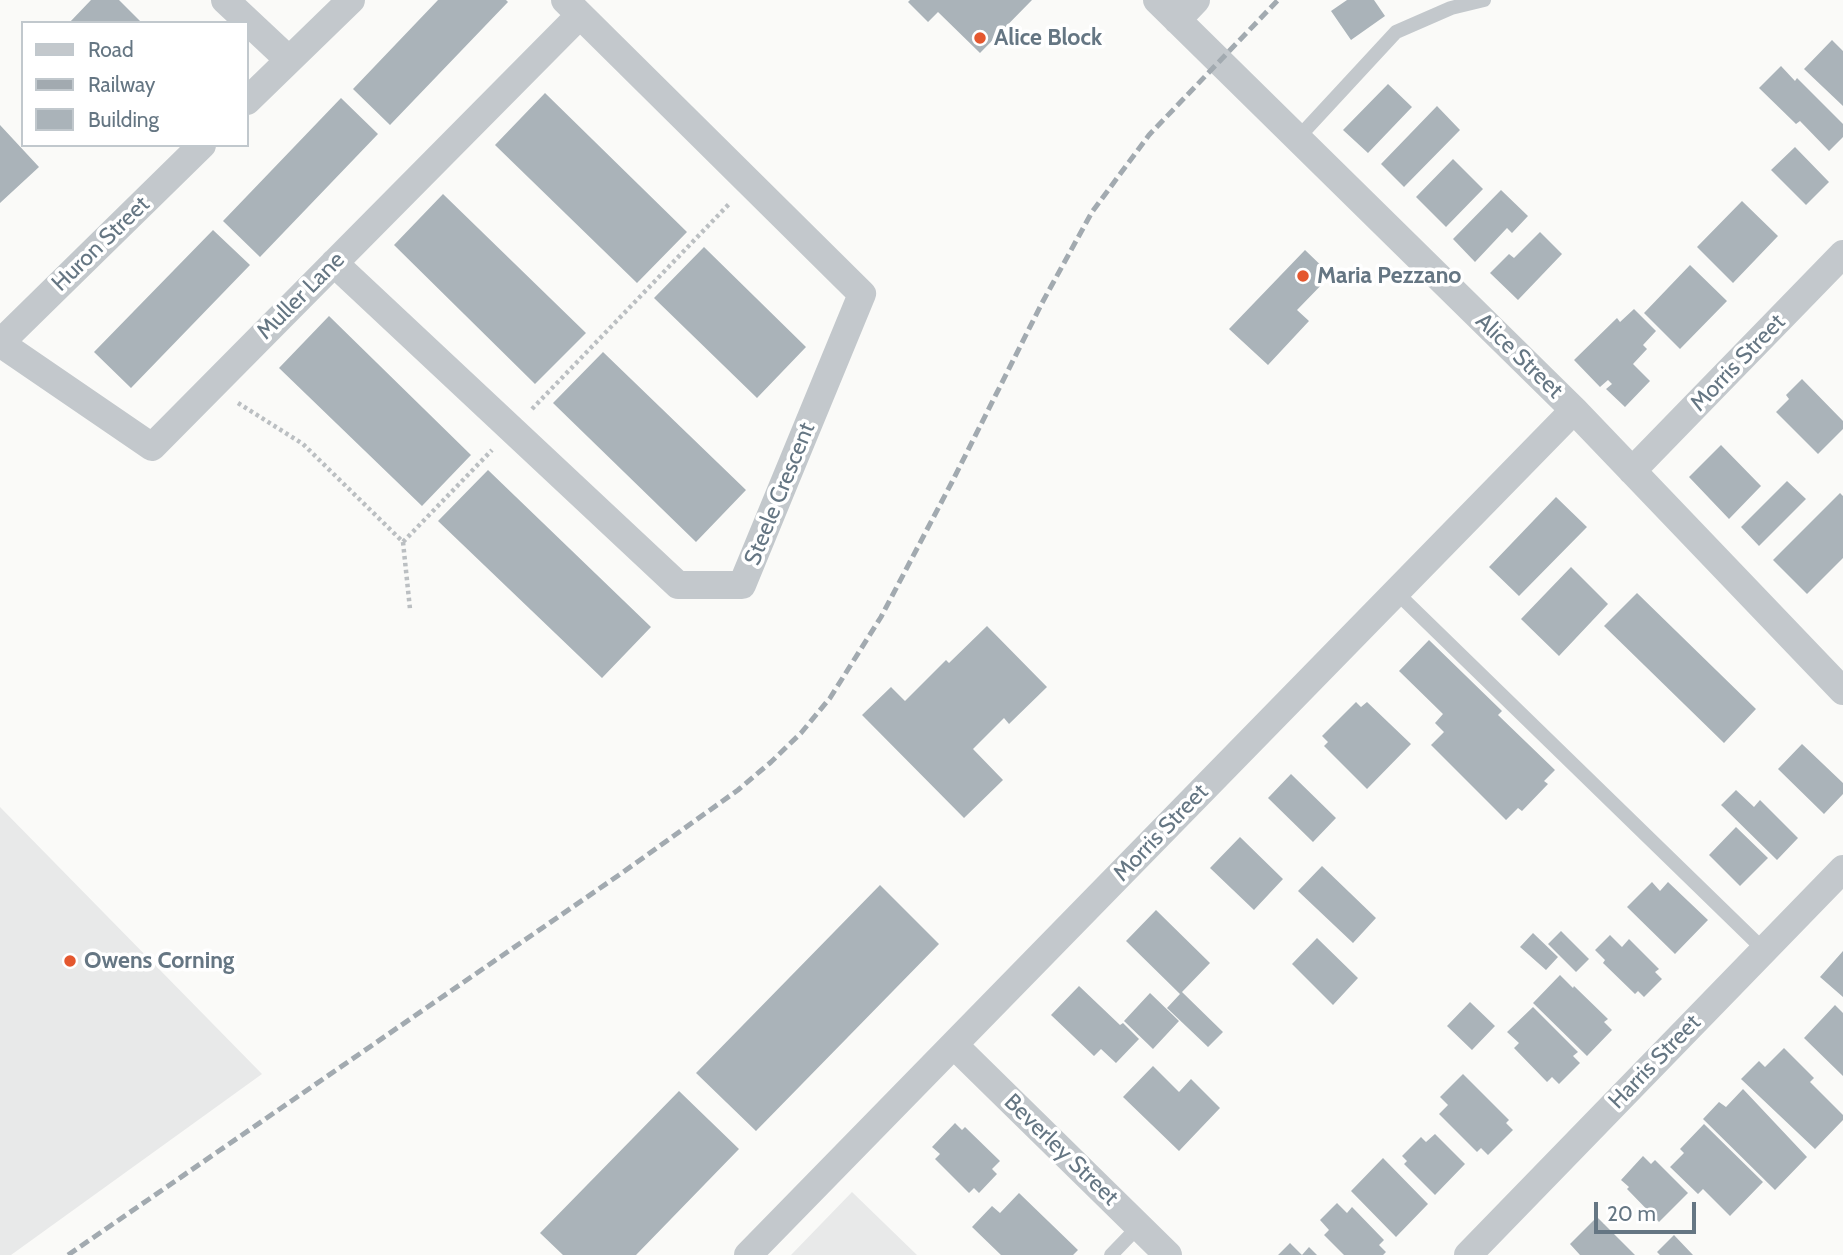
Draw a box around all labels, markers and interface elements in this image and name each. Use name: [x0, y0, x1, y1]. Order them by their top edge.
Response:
legend: [21, 21, 248, 147]
place label: Alice Block: [994, 24, 1102, 52]
marker: Alice Block: [972, 30, 988, 46]
text: Road: [88, 37, 134, 62]
text: Railway: [88, 72, 155, 97]
text: Building: [88, 107, 159, 132]
street label: Huron Street: [47, 191, 155, 297]
street label: Muller Lane: [251, 246, 351, 346]
place label: Maria Pezzano: [1317, 262, 1461, 290]
marker: Maria Pezzano: [1295, 268, 1311, 284]
street label: Alice Street: [1470, 308, 1568, 404]
street label: Morris Street: [1685, 309, 1791, 417]
street label: Steele Crescent: [739, 419, 821, 569]
street label: Morris Street: [1108, 779, 1214, 887]
place label: Owens Corning: [84, 947, 234, 975]
marker: Owens Corning: [62, 953, 78, 969]
street label: Harris Street: [1603, 1009, 1707, 1115]
street label: Beverley Street: [998, 1089, 1124, 1211]
scale bar: [1598, 1188, 1700, 1232]
text: 20 m: [1607, 1201, 1656, 1226]

